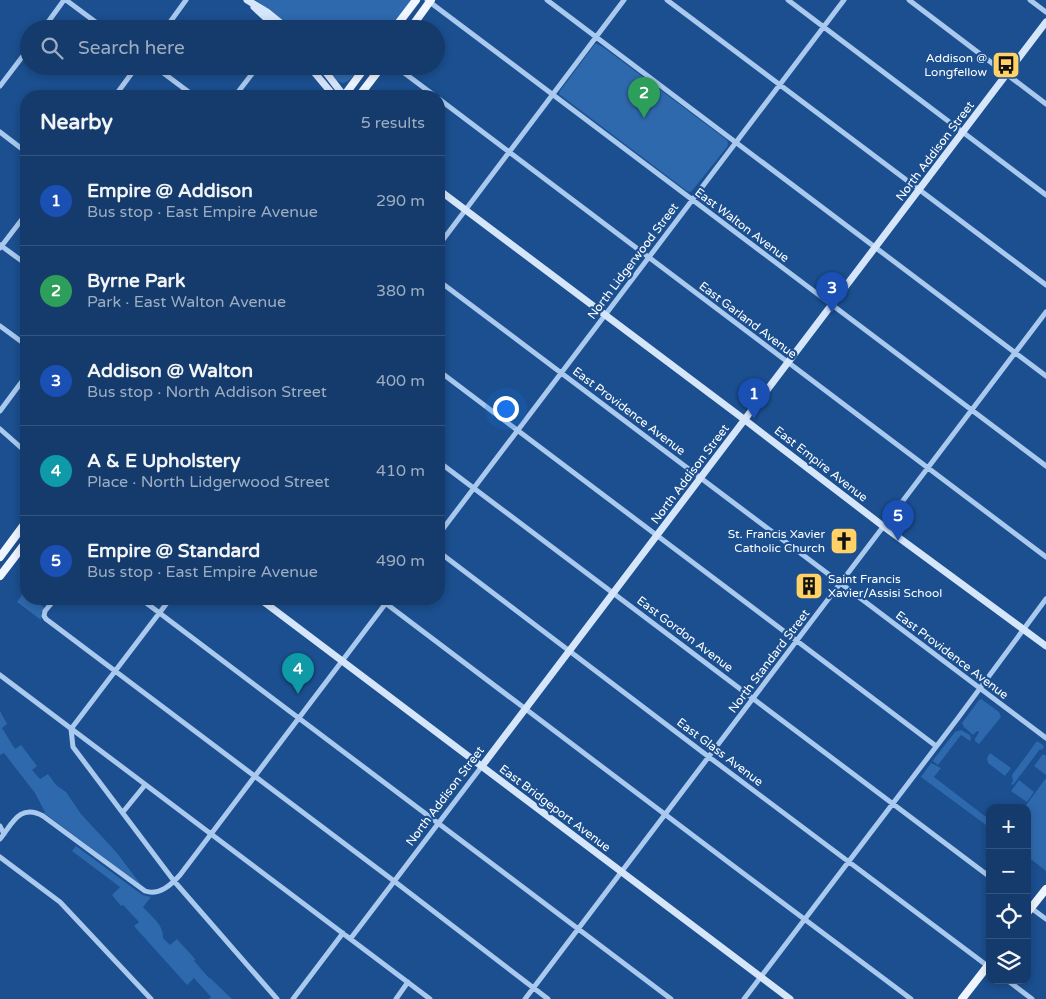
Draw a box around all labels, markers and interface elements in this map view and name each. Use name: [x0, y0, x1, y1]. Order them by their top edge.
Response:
search box: [20, 20, 445, 75]
icon: search: [38, 34, 66, 62]
text: Search here: [78, 37, 185, 59]
bus stop icon: Addison @ Longfellow: [991, 50, 1021, 80]
place label: Addison @ Longfellow: [924, 51, 987, 79]
pin: 2: [628, 77, 660, 118]
street label: North Addison Street: [893, 98, 977, 204]
text: Nearby: [40, 110, 113, 135]
text: 5 results: [361, 113, 425, 133]
text: Empire @ Addison: [87, 180, 253, 202]
street label: East Walton Avenue: [692, 185, 792, 265]
text: 1: [51, 191, 61, 211]
text: 290 m: [376, 191, 425, 211]
street label: North Lidgerwood Street: [585, 200, 682, 322]
text: Bus stop · East Empire Avenue: [87, 202, 318, 222]
text: Byrne Park: [87, 270, 185, 292]
pin: 3: [816, 272, 848, 313]
street label: East Garland Avenue: [696, 279, 800, 361]
text: 2: [51, 281, 61, 301]
text: 380 m: [376, 281, 425, 301]
text: Park · East Walton Avenue: [87, 292, 286, 312]
text: Addison @ Walton: [87, 360, 253, 382]
street label: East Providence Avenue: [570, 364, 688, 458]
text: 3: [51, 371, 61, 391]
text: 400 m: [376, 371, 425, 391]
pin: 1: [738, 378, 770, 419]
text: Bus stop · North Addison Street: [87, 382, 327, 402]
your location: [493, 396, 519, 422]
street label: North Addison Street: [648, 421, 732, 527]
street label: East Empire Avenue: [772, 423, 870, 505]
text: A & E Upholstery: [87, 450, 240, 472]
text: 4: [51, 461, 61, 481]
text: 410 m: [376, 461, 425, 481]
text: Place · North Lidgerwood Street: [87, 472, 330, 492]
pin: 5: [882, 500, 914, 541]
church icon: St. Francis Xavier Catholic Church: [829, 526, 859, 556]
place label: St. Francis Xavier Catholic Church: [728, 527, 825, 555]
text: Empire @ Standard: [87, 540, 260, 562]
text: 5: [51, 551, 61, 571]
text: 490 m: [376, 551, 425, 571]
text: Bus stop · East Empire Avenue: [87, 562, 318, 582]
building icon: Saint Francis Xavier/Assisi School: [794, 571, 824, 601]
place label: Saint Francis Xavier/Assisi School: [828, 572, 942, 600]
street label: East Gordon Avenue: [634, 593, 736, 675]
street label: North Standard Street: [726, 606, 813, 715]
street label: East Providence Avenue: [893, 608, 1011, 702]
pin: 4: [282, 653, 314, 694]
street label: East Glass Avenue: [674, 715, 766, 789]
street label: North Addison Street: [403, 743, 487, 849]
street label: East Bridgeport Avenue: [497, 762, 614, 855]
map controls: [986, 804, 1031, 984]
button: +: [986, 804, 1031, 849]
button: −: [986, 849, 1031, 894]
button: locate: [986, 894, 1031, 939]
button: layers: [986, 939, 1031, 984]

